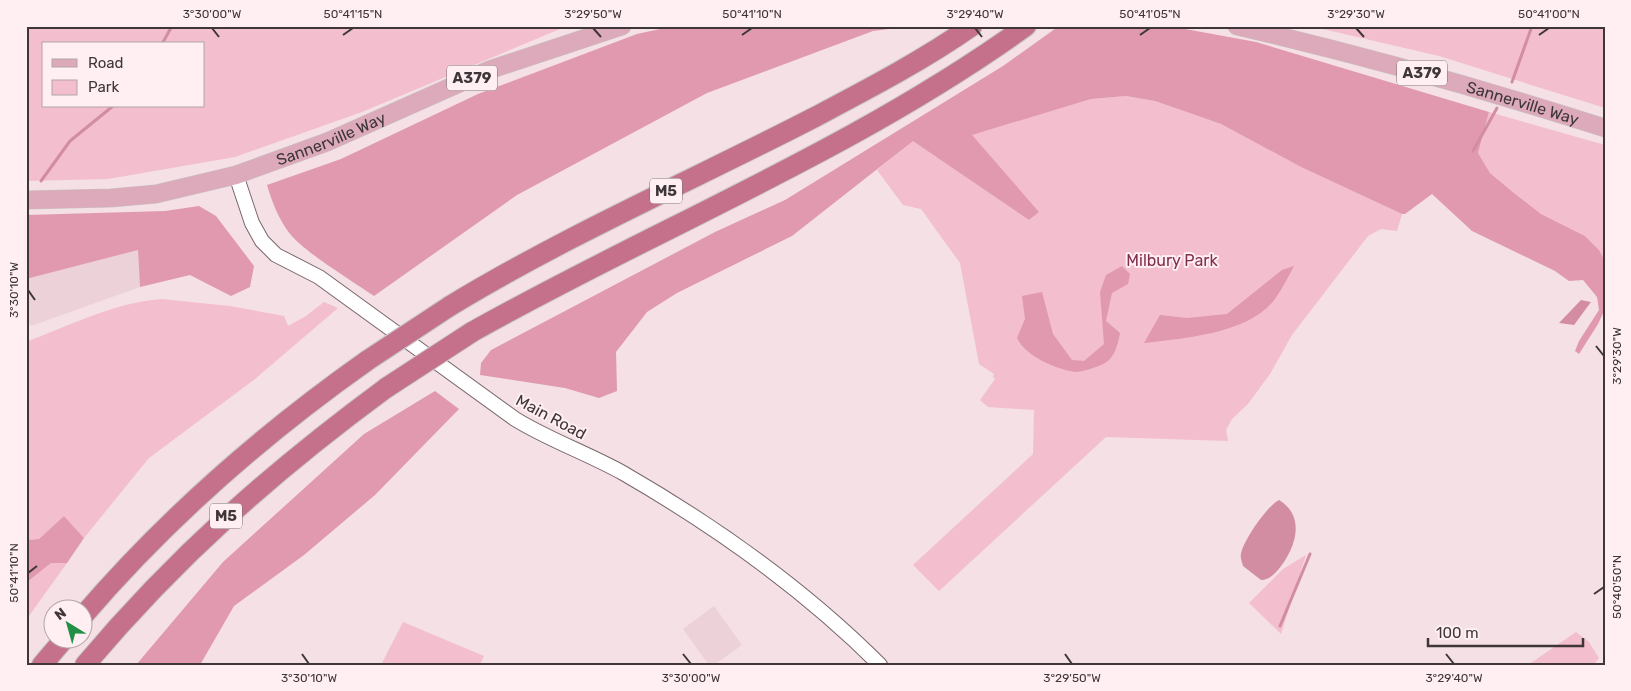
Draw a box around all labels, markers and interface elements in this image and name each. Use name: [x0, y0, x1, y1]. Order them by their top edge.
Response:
text: 3°30'00"W: [183, 7, 242, 21]
text: 50°41'15"N: [324, 7, 382, 21]
text: 3°29'50"W: [564, 7, 622, 21]
text: 50°41'10"N: [722, 7, 782, 21]
text: 3°29'40"W: [946, 7, 1004, 21]
text: 50°41'05"N: [1119, 7, 1181, 21]
text: 3°29'30"W: [1327, 7, 1385, 21]
text: 50°41'00"N: [1518, 7, 1580, 21]
legend: [42, 42, 205, 108]
text: Road: [88, 54, 124, 72]
road number: A379: [1397, 60, 1447, 86]
road number: A379: [447, 66, 497, 90]
street label: Sannerville Way: [1464, 77, 1581, 129]
text: Park: [88, 78, 119, 96]
street label: Sannerville Way: [274, 108, 389, 169]
road number: M5: [650, 178, 682, 204]
park label: Milbury Park: [1126, 251, 1218, 270]
text: 3°30'10"W: [7, 262, 21, 318]
text: 3°29'30"W: [1610, 327, 1624, 385]
street label: Main Road: [513, 391, 589, 443]
road number: M5: [210, 504, 242, 528]
text: 50°41'10"N: [7, 543, 21, 603]
text: 50°40'50"N: [1610, 555, 1624, 619]
north arrow: [42, 598, 92, 648]
text: N: [51, 604, 70, 624]
scale bar: [1428, 616, 1584, 648]
text: 100 m: [1436, 624, 1478, 642]
text: 3°30'10"W: [281, 671, 337, 685]
text: 3°30'00"W: [662, 671, 721, 685]
text: 3°29'50"W: [1043, 671, 1101, 685]
text: 3°29'40"W: [1425, 671, 1483, 685]

